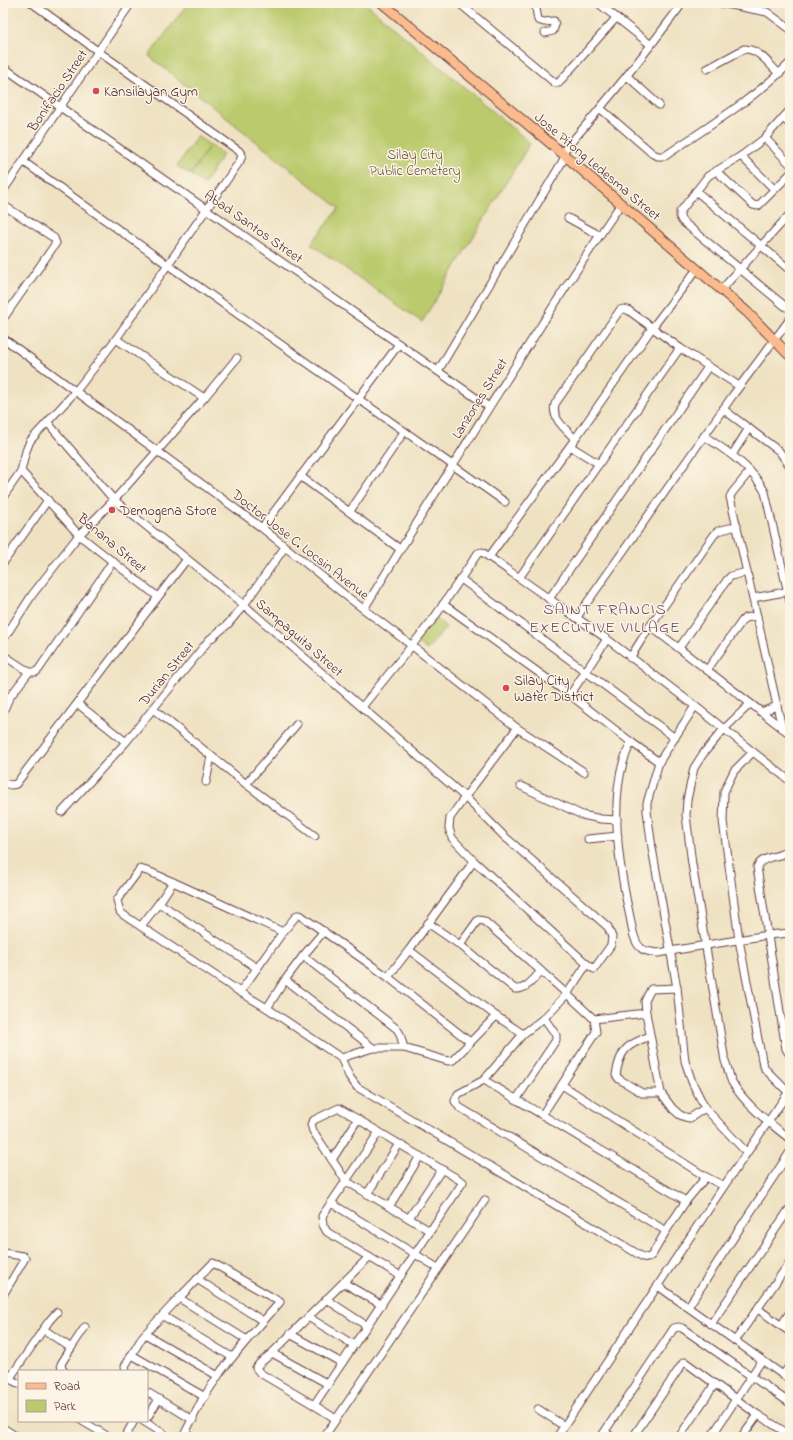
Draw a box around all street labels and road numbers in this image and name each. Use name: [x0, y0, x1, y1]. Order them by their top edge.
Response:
street label: Bonifacio Street: [22, 45, 94, 137]
street label: Jose Pitong Ledesma Street: [529, 108, 665, 227]
street label: Abad Santos Street: [199, 185, 307, 269]
street label: Lanzones Street: [447, 354, 514, 443]
street label: Doctor Jose C. Locsin Avenue: [226, 484, 374, 606]
street label: Banana Street: [72, 508, 151, 580]
street label: Sampaguita Street: [250, 594, 348, 683]
street label: Durian Street: [134, 637, 200, 712]

